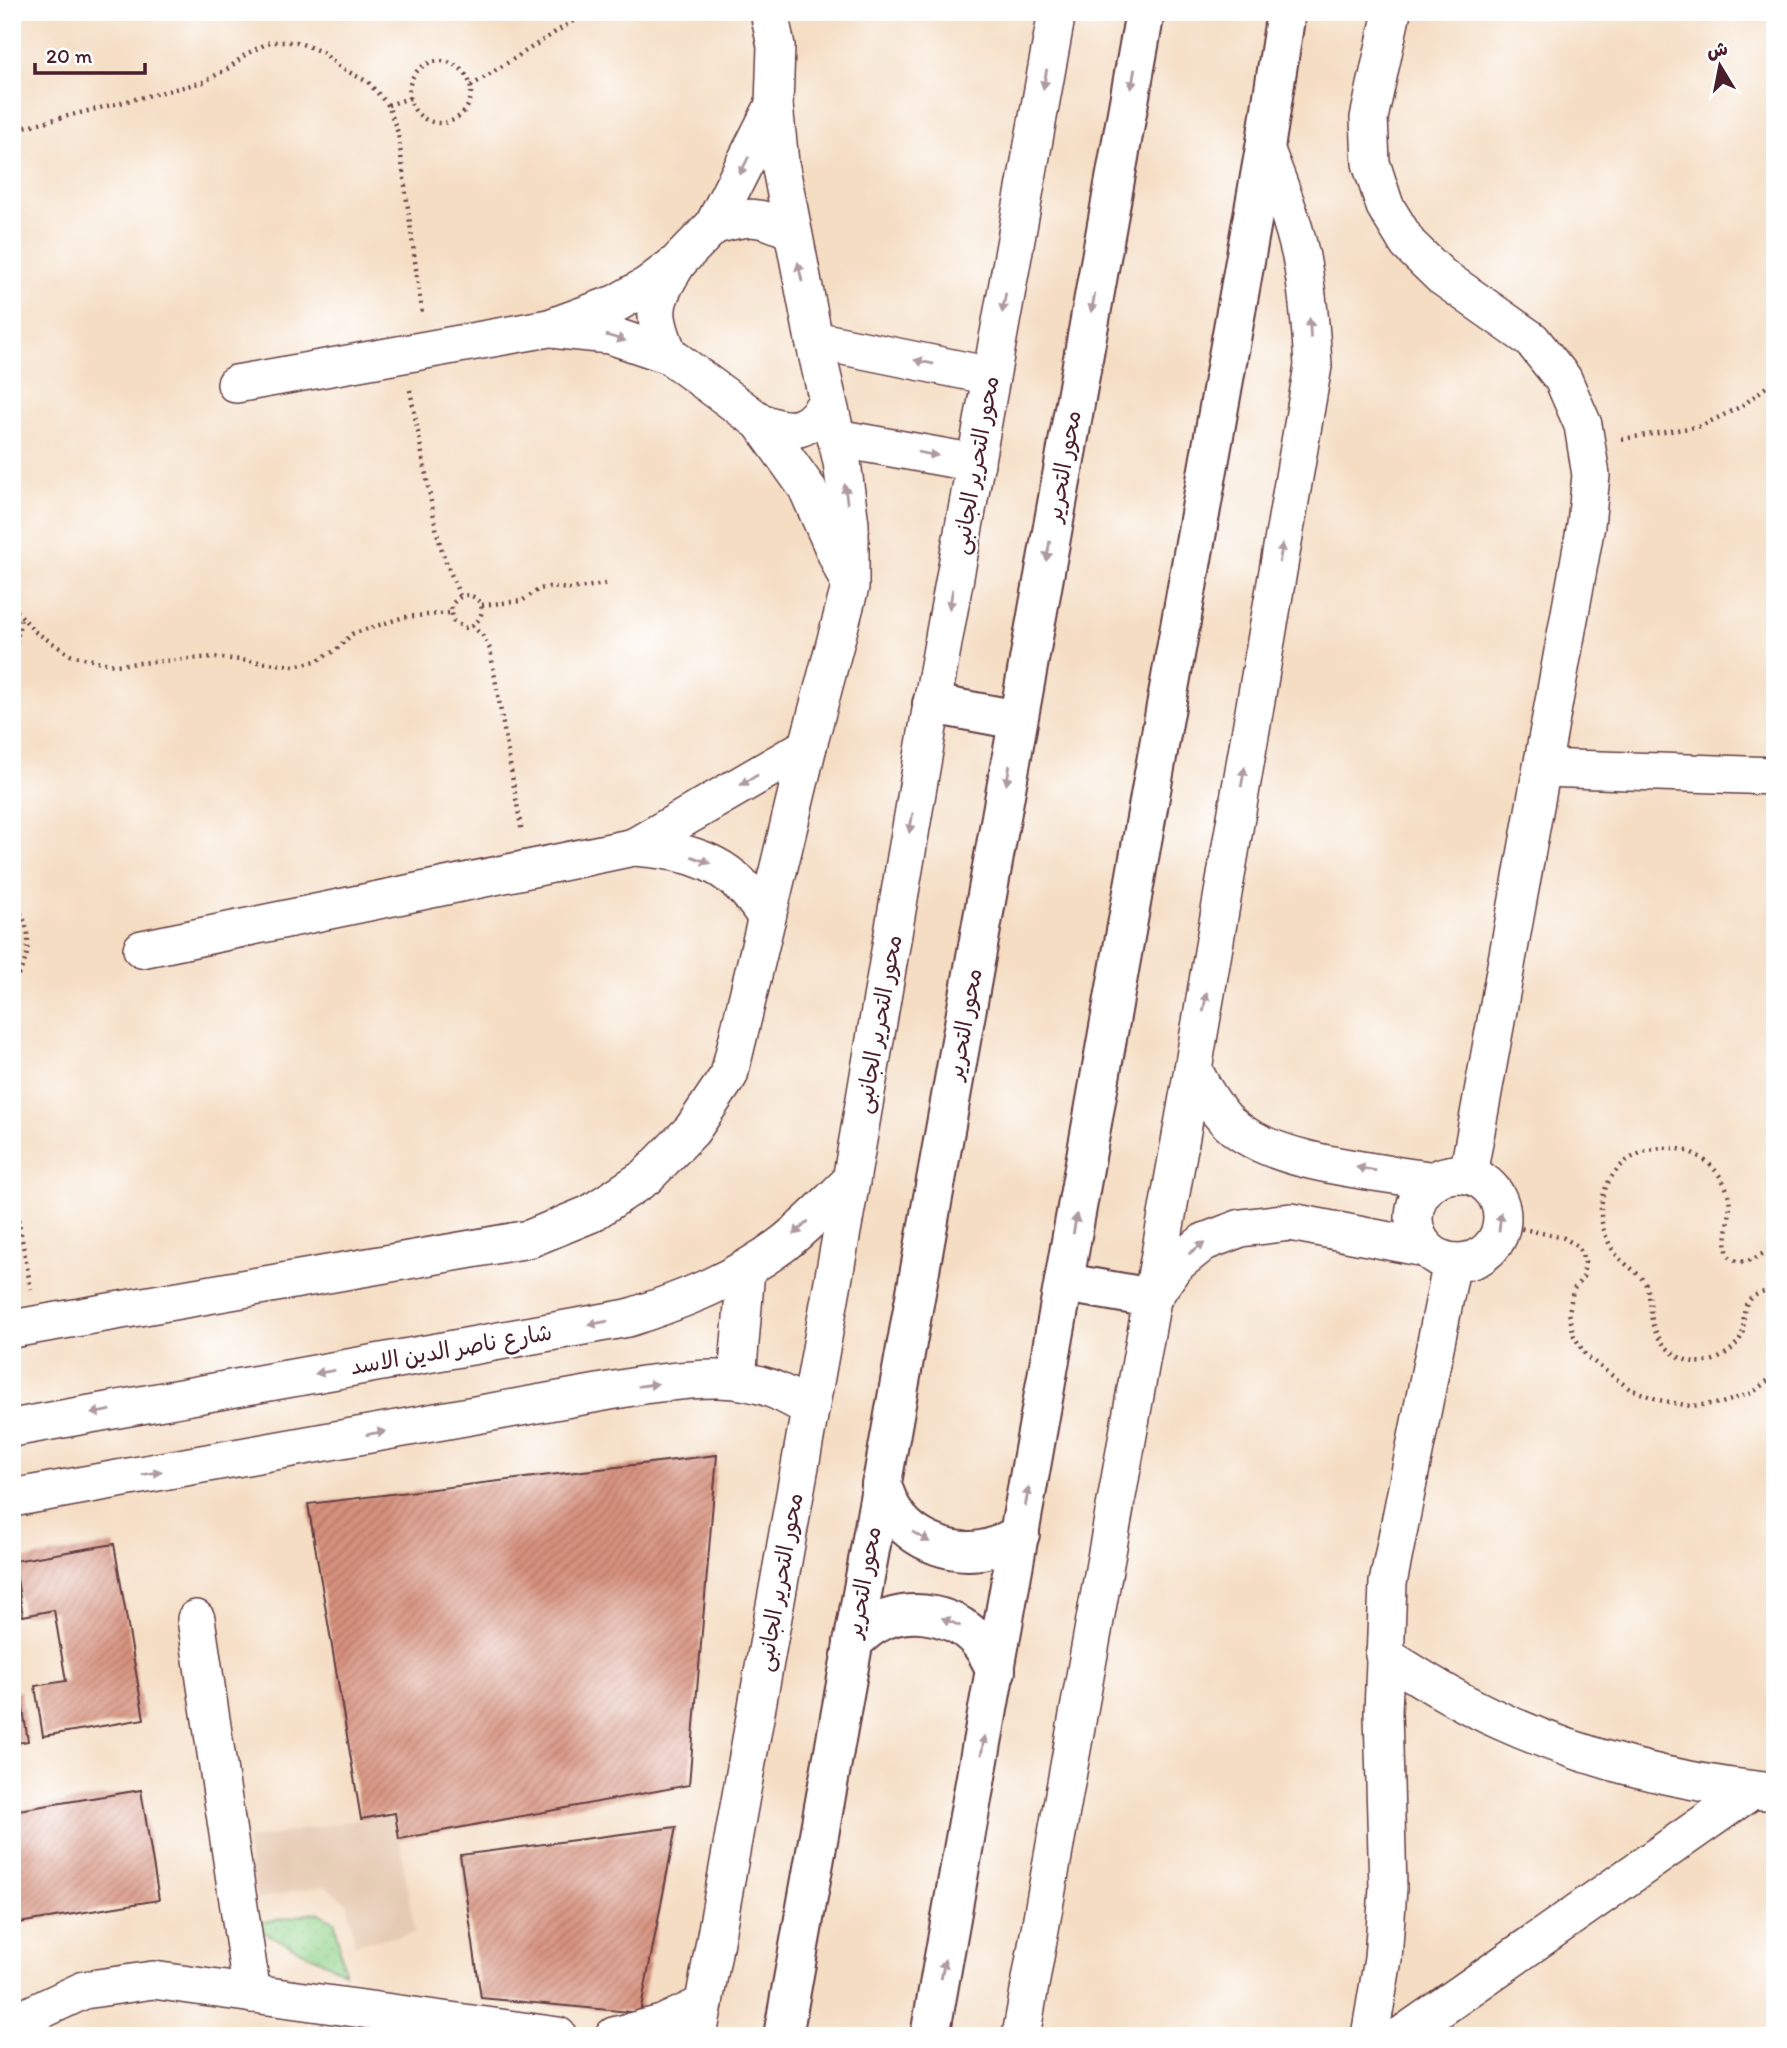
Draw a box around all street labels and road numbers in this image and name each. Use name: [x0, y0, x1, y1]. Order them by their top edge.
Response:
street label: محور التحرير الجانبى: [946, 374, 1005, 557]
street label: محور التحرير: [1039, 408, 1087, 526]
street label: محور التحرير الجانبى: [849, 933, 908, 1116]
street label: محور التحرير: [940, 966, 988, 1084]
street label: شارع ناصر الدين الاسد: [348, 1317, 554, 1382]
street label: محور التحرير الجانبى: [750, 1491, 809, 1674]
street label: محور التحرير: [839, 1524, 887, 1642]

